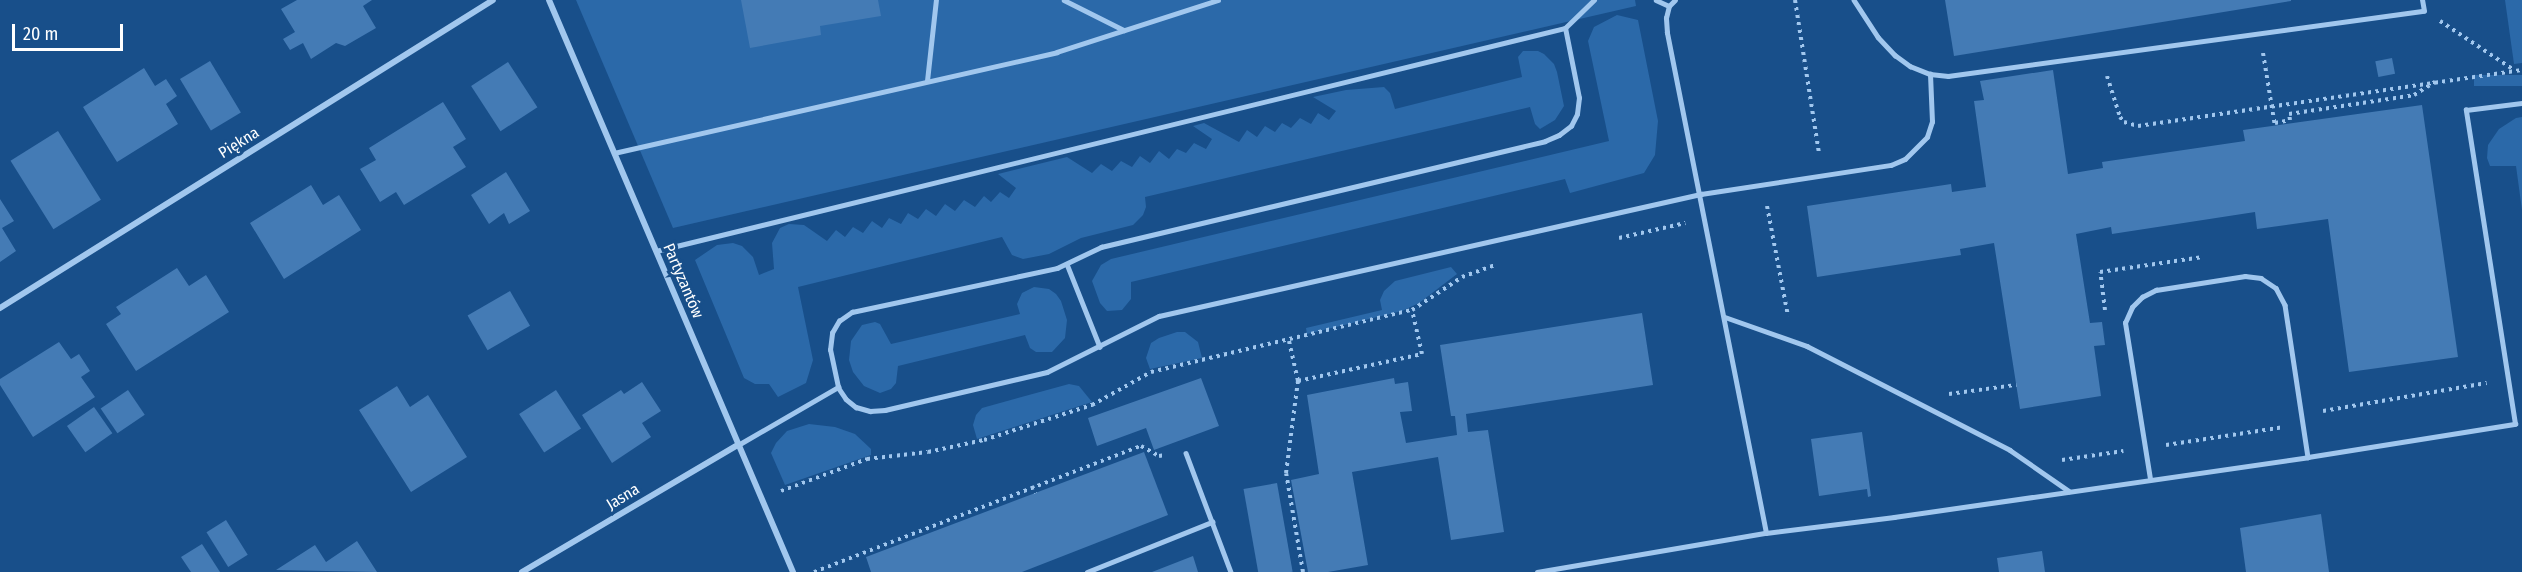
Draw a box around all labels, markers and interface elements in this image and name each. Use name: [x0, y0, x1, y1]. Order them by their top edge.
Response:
scale bar: [15, 12, 126, 50]
text: 20 m: [23, 23, 58, 45]
street label: Piękna: [215, 123, 263, 163]
street label: Partyzantów: [659, 241, 707, 321]
street label: Jasna: [603, 480, 643, 514]

